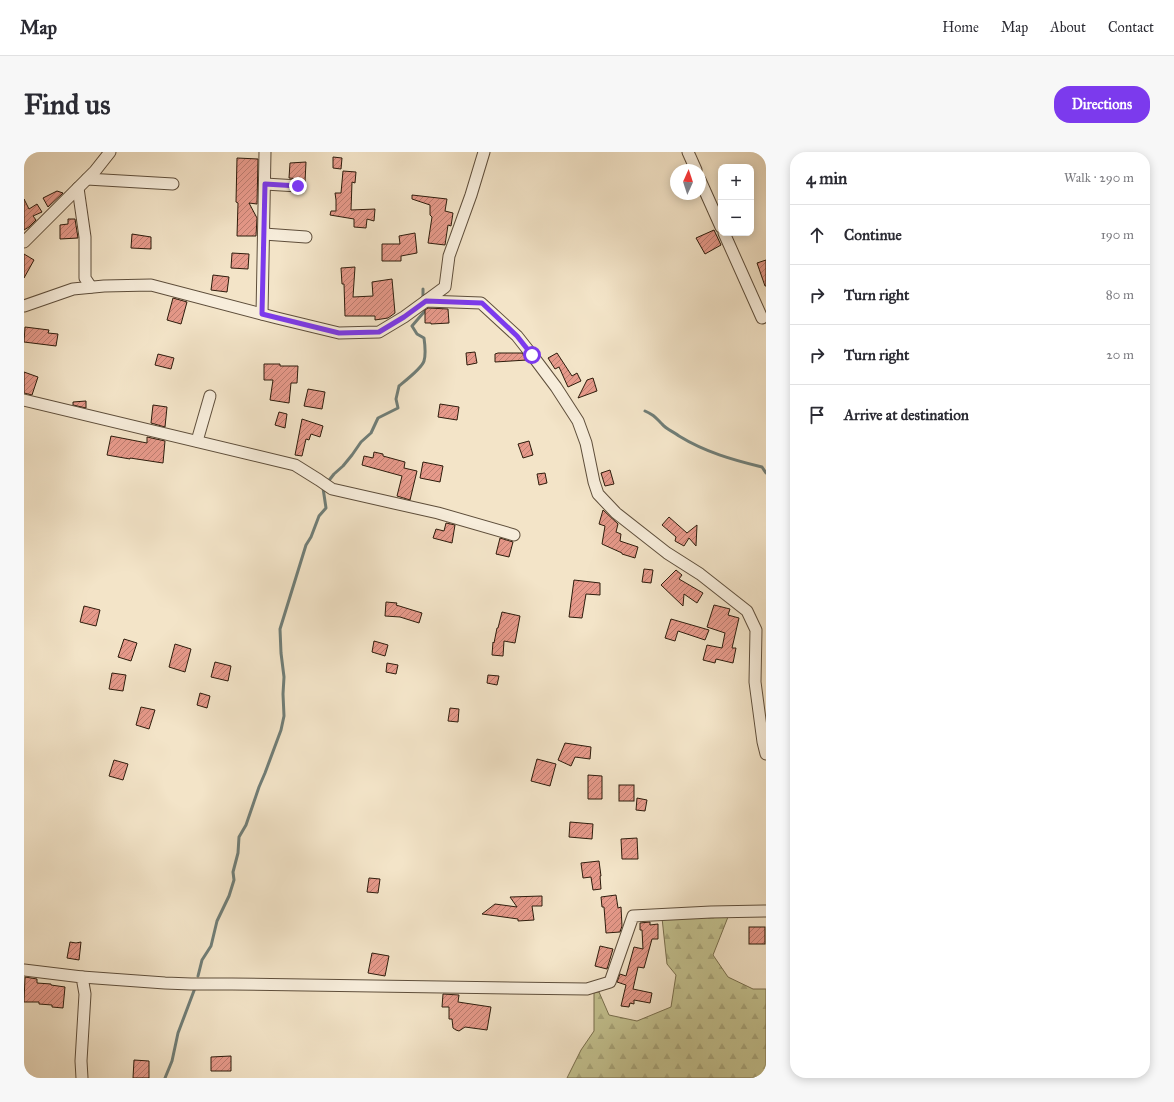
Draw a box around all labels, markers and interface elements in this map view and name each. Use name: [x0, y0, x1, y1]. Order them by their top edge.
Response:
text: Map: [20, 16, 57, 39]
text: Home: [942, 19, 979, 36]
text: Map: [1001, 19, 1028, 36]
text: About: [1050, 19, 1086, 36]
text: Contact: [1108, 19, 1154, 36]
button: Directions: [1054, 86, 1150, 123]
text: Find us: [24, 87, 110, 122]
north arrow: [670, 164, 706, 200]
map controls: [718, 164, 754, 236]
button: +: [718, 164, 754, 200]
text: 4 min: [806, 168, 847, 189]
text: Walk · 290 m: [1064, 170, 1134, 186]
route end: [289, 177, 307, 195]
button: −: [718, 200, 754, 236]
icon: ahead: [806, 224, 828, 246]
text: Continue: [844, 226, 902, 244]
text: 190 m: [1101, 227, 1134, 243]
icon: right: [806, 284, 828, 306]
text: Turn right: [844, 286, 909, 304]
text: 80 m: [1106, 287, 1134, 303]
icon: right: [806, 344, 828, 366]
route start: [523, 346, 541, 364]
text: Turn right: [844, 346, 909, 364]
text: 20 m: [1106, 347, 1134, 363]
icon: arrive: [806, 404, 828, 426]
text: Arrive at destination: [844, 406, 969, 424]

